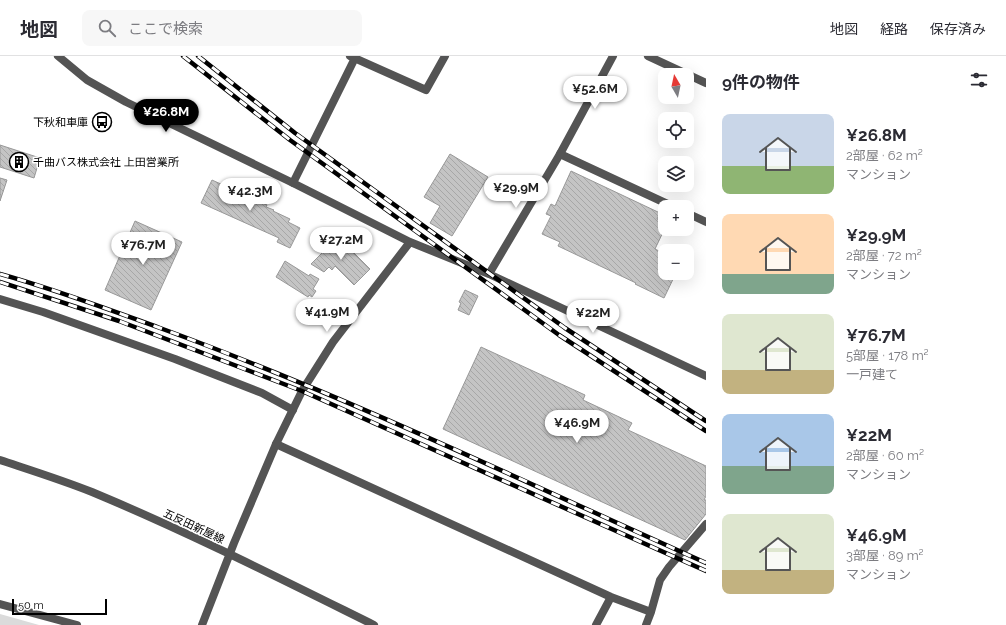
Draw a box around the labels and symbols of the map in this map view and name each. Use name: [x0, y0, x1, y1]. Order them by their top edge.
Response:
north arrow: [658, 68, 694, 104]
pin: ¥52.6M: [562, 76, 628, 110]
pin: ¥26.8M: [133, 99, 199, 133]
bus stop icon: 下秋和車庫: [91, 111, 113, 133]
place label: 下秋和車庫: [33, 116, 88, 129]
building icon: 千曲バス株式会社 上田営業所: [8, 151, 30, 173]
place label: 千曲バス株式会社 上田営業所: [33, 156, 180, 169]
pin: ¥29.9M: [483, 175, 549, 209]
pin: ¥42.3M: [217, 178, 283, 212]
pin: ¥27.2M: [308, 227, 374, 261]
pin: ¥76.7M: [110, 232, 176, 266]
pin: ¥41.9M: [294, 299, 360, 333]
pin: ¥22M: [569, 300, 617, 334]
pin: ¥46.9M: [544, 410, 610, 444]
street label: 五反田新屋線: [161, 507, 226, 546]
scale bar: [12, 597, 107, 616]

